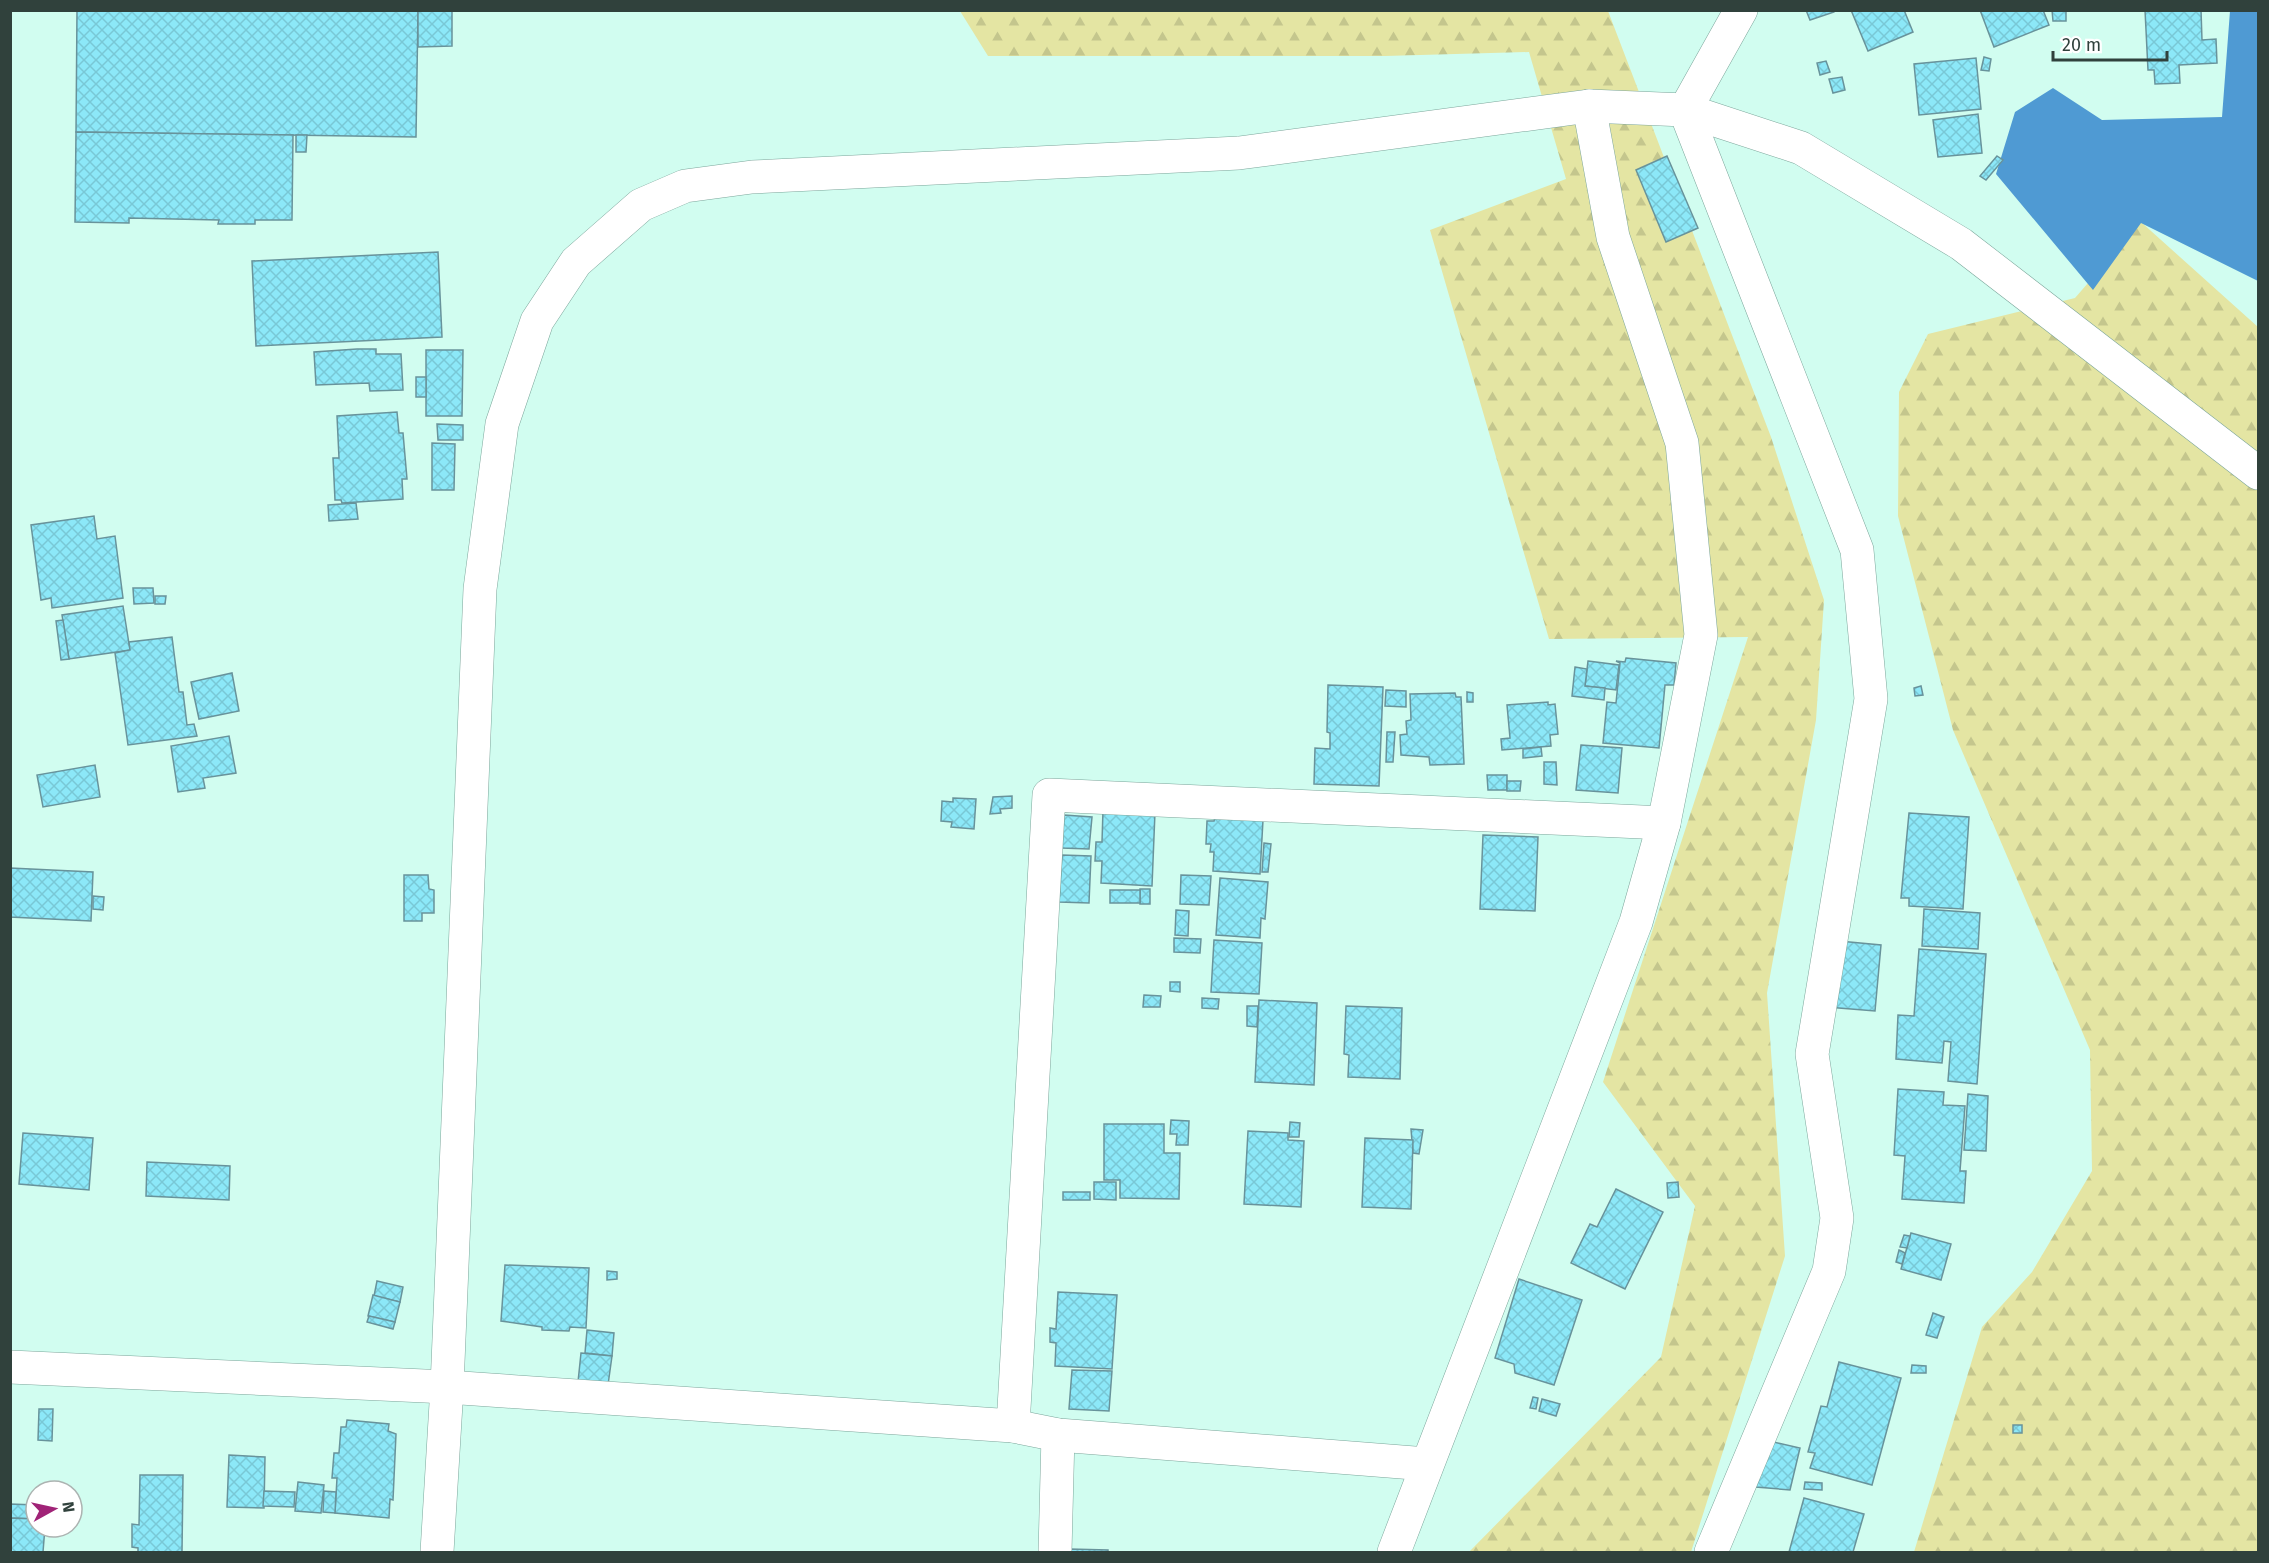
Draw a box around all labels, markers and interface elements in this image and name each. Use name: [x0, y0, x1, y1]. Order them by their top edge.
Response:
scale bar: [2053, 24, 2167, 62]
text: 20 m: [2062, 34, 2101, 56]
north arrow: [24, 1479, 84, 1539]
text: N: [58, 1500, 79, 1514]

